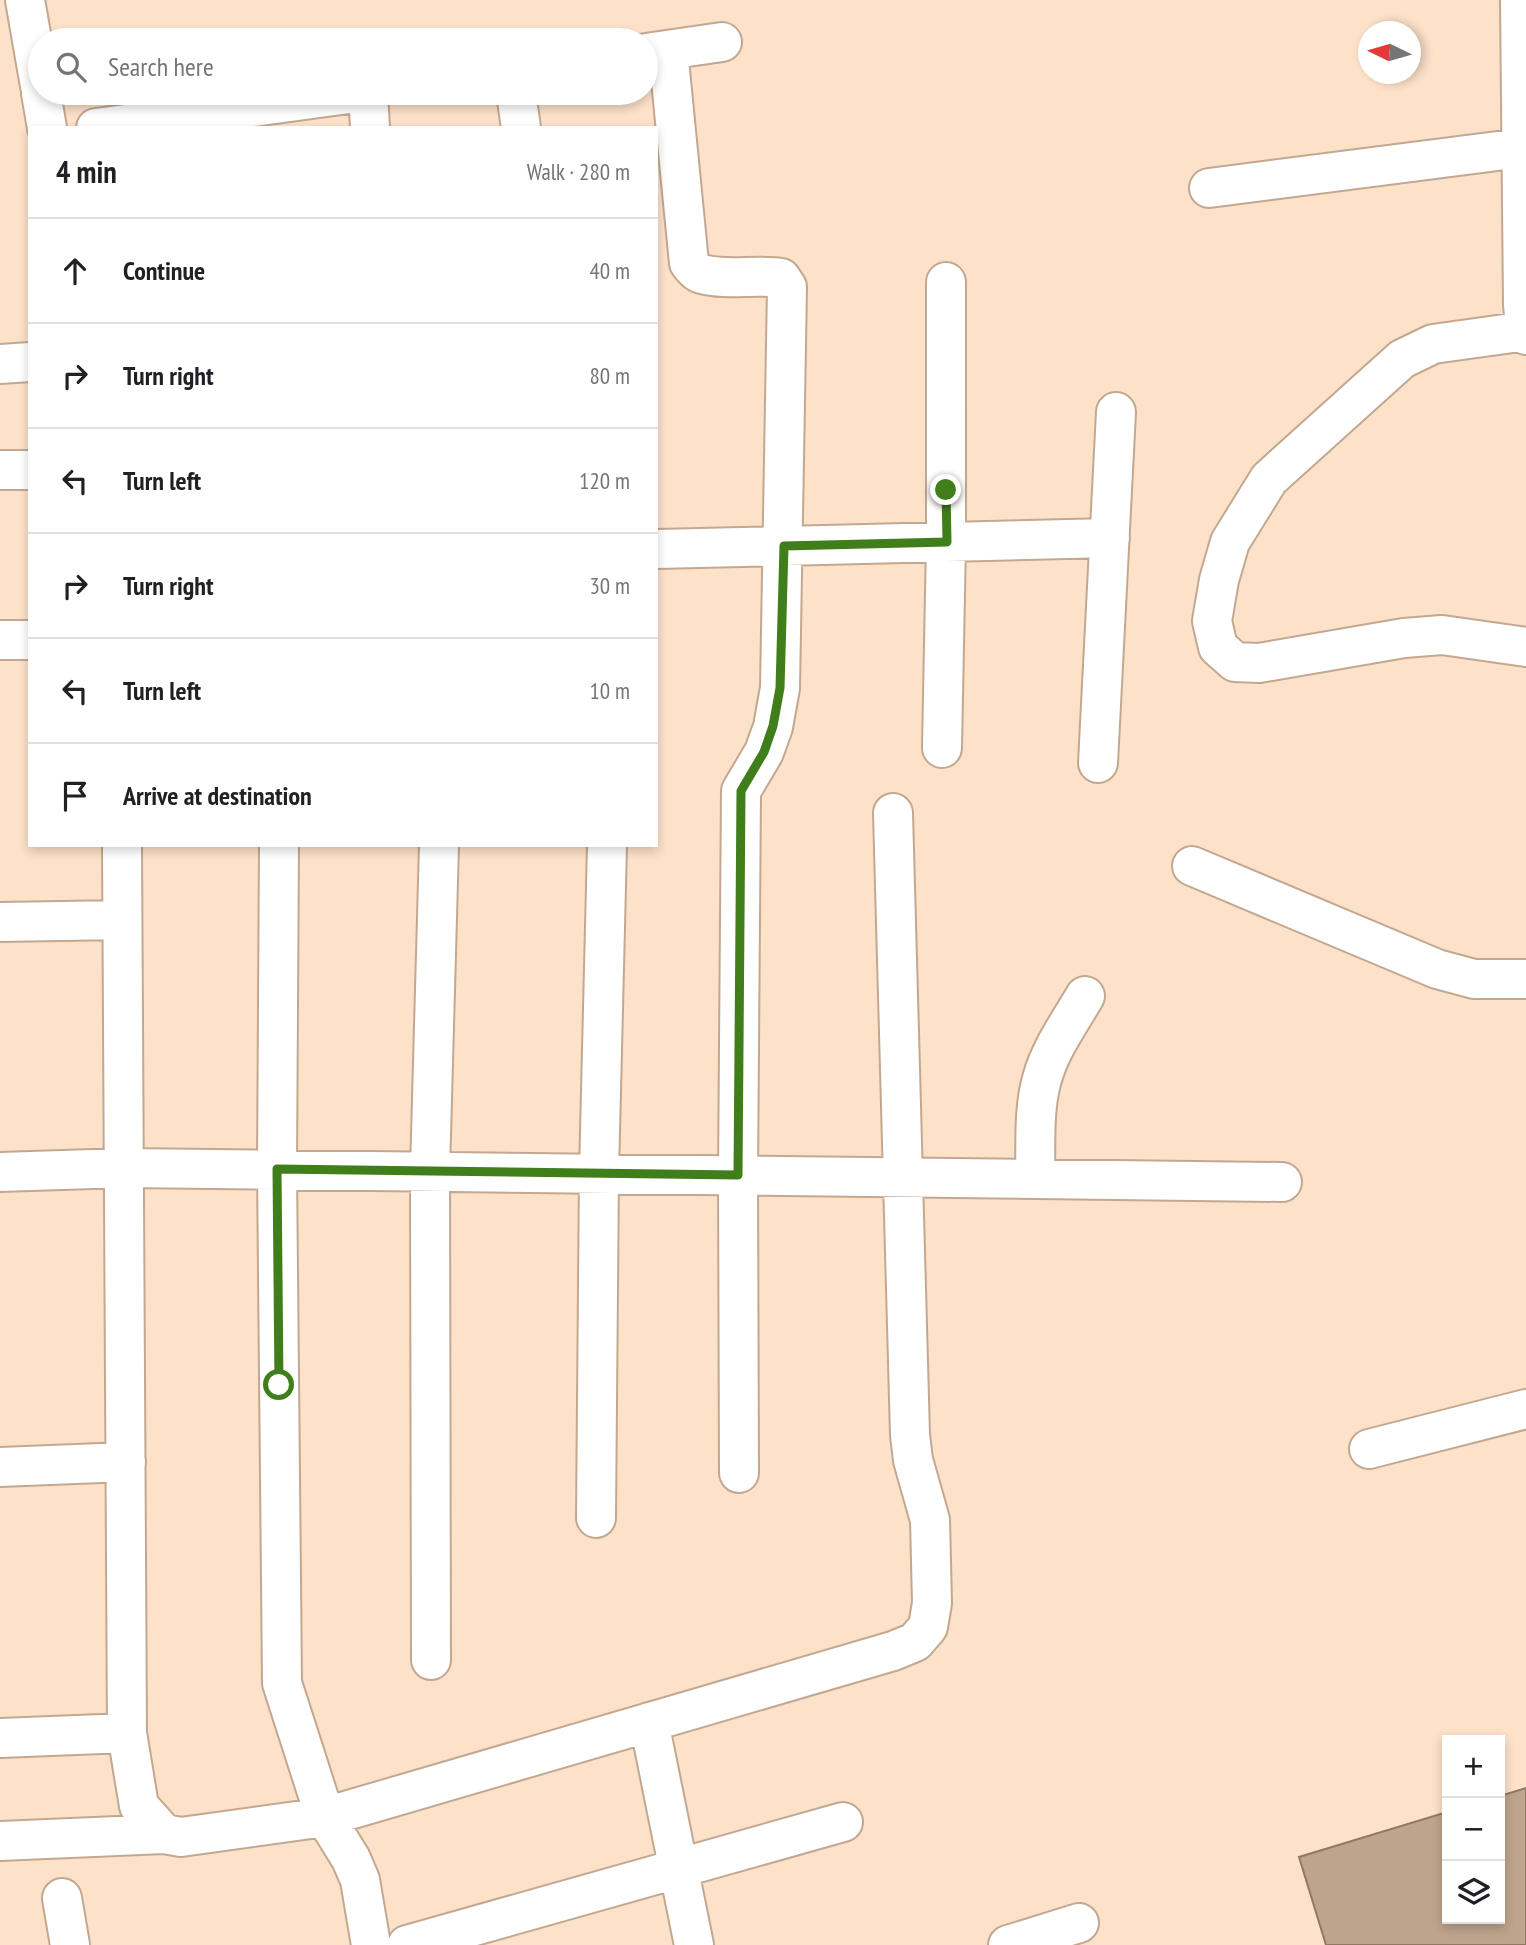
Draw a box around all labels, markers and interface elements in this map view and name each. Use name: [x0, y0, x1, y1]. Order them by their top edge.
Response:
north arrow: [1358, 21, 1421, 84]
search box: [28, 28, 658, 105]
icon: search: [52, 48, 90, 86]
text: Search here: [108, 50, 214, 83]
text: 4 min: [56, 152, 117, 191]
text: Walk · 280 m: [527, 157, 630, 186]
icon: ahead: [56, 252, 94, 290]
text: Continue: [123, 254, 205, 287]
text: 40 m: [589, 256, 630, 285]
icon: right: [56, 357, 94, 395]
text: Turn right: [123, 359, 214, 392]
text: 80 m: [589, 361, 630, 390]
icon: left: [56, 462, 94, 500]
text: Turn left: [123, 464, 201, 497]
text: 120 m: [579, 466, 630, 495]
route end: [930, 474, 961, 505]
icon: right: [56, 567, 94, 605]
text: Turn right: [123, 569, 214, 602]
text: 30 m: [589, 571, 630, 600]
icon: left: [56, 672, 94, 710]
text: Turn left: [123, 674, 201, 707]
text: 10 m: [589, 676, 630, 705]
icon: arrive: [56, 777, 94, 815]
text: Arrive at destination: [123, 779, 312, 812]
route start: [263, 1369, 294, 1400]
map controls: [1442, 1735, 1505, 1924]
button: +: [1442, 1735, 1505, 1798]
button: −: [1442, 1798, 1505, 1861]
button: layers: [1442, 1861, 1505, 1924]

